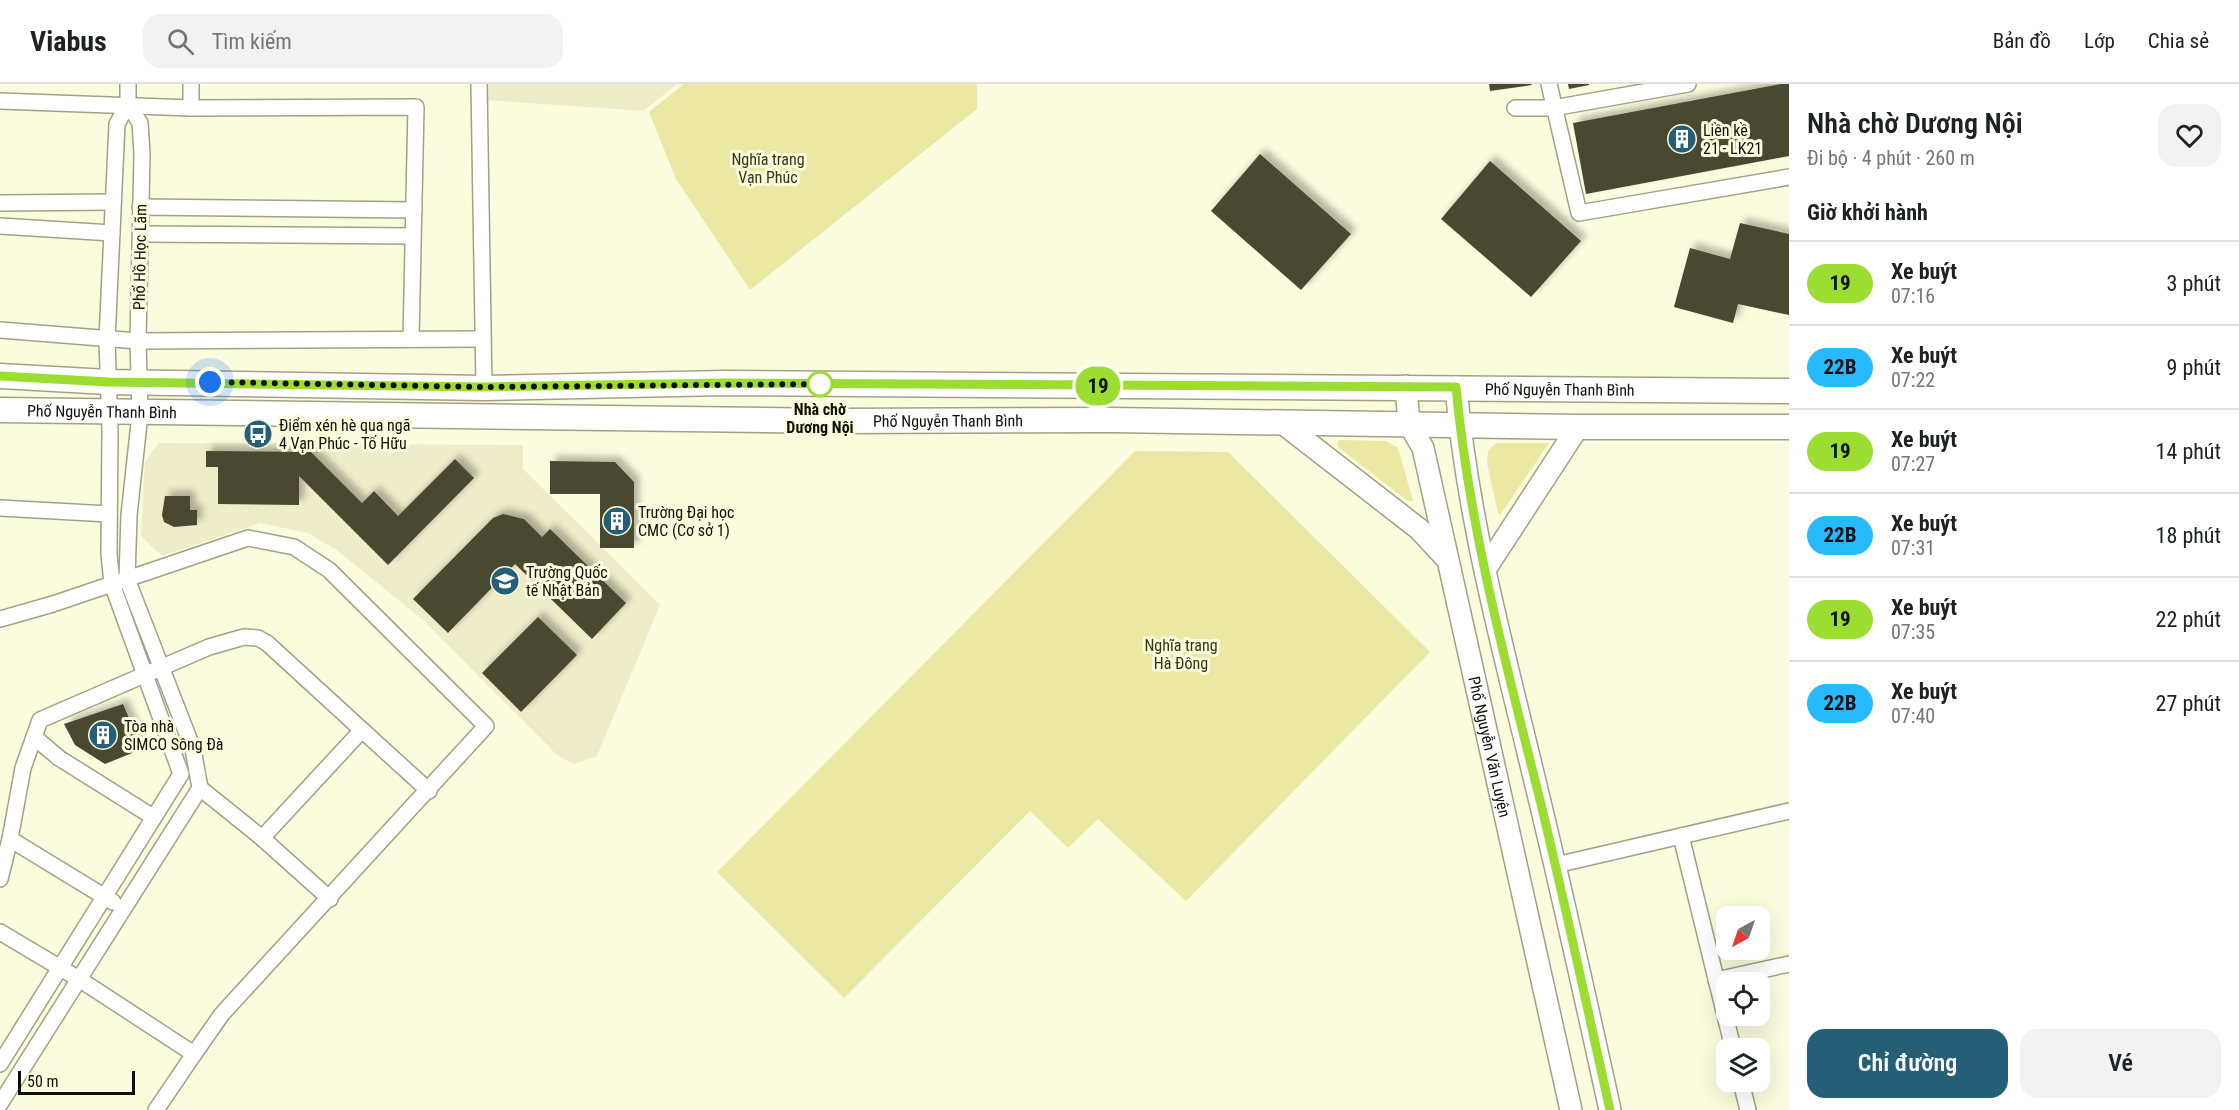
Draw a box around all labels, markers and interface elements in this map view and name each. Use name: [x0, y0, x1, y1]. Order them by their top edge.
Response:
search box: [143, 14, 563, 68]
text: Viabus: [30, 25, 107, 58]
icon: search: [164, 25, 197, 58]
text: Tìm kiếm: [212, 29, 292, 54]
text: Bản đồ: [1993, 29, 2051, 53]
text: Lớp: [2084, 29, 2115, 53]
text: Chia sẻ: [2148, 29, 2209, 53]
button: heart: [2158, 104, 2221, 167]
text: Nhà chờ Dương Nội: [1807, 107, 2023, 140]
place label: Liền kề 21 - LK21: [1703, 121, 1762, 158]
building icon: Liền kề 21 - LK21: [1666, 123, 1698, 155]
text: Đi bộ · 4 phút · 260 m: [1807, 146, 1975, 170]
park label: Nghĩa trang Vạn Phúc: [731, 150, 805, 187]
text: Giờ khởi hành: [1807, 200, 1928, 225]
street label: Phố Hồ Học Lãm: [130, 204, 150, 310]
text: Xe buýt: [1891, 259, 1957, 284]
text: 19: [1829, 271, 1851, 295]
text: 3 phút: [2166, 271, 2221, 296]
text: 07:16: [1891, 284, 1935, 308]
text: Xe buýt: [1891, 343, 1957, 368]
text: 22B: [1823, 355, 1857, 379]
text: 9 phút: [2166, 355, 2221, 380]
line badge: 19: [1071, 366, 1125, 406]
your location: [195, 367, 225, 397]
text: 07:22: [1891, 368, 1935, 392]
marker: Nhà chờ Dương Nội: [807, 371, 833, 397]
text: 19: [1087, 374, 1109, 398]
street label: Phố Nguyễn Thanh Bình: [1485, 379, 1635, 399]
place label: Nhà chờ Dương Nội: [786, 400, 854, 437]
street label: Phố Nguyễn Thanh Bình: [27, 401, 177, 422]
street label: Phố Nguyễn Thanh Bình: [873, 411, 1023, 430]
place label: Điểm xén hè qua ngã 4 Vạn Phúc - Tố Hữu: [279, 416, 410, 453]
bus stop icon: Điểm xén hè qua ngã 4 Vạn Phúc - Tố Hữu: [242, 418, 274, 450]
text: Xe buýt: [1891, 427, 1957, 452]
text: 19: [1829, 439, 1851, 463]
text: 14 phút: [2156, 439, 2221, 464]
text: 07:27: [1891, 452, 1935, 476]
place label: Trường Đại học CMC (Cơ sở 1): [638, 503, 734, 540]
building icon: Trường Đại học CMC (Cơ sở 1): [601, 505, 633, 537]
text: Xe buýt: [1891, 511, 1957, 536]
text: 22B: [1823, 523, 1857, 547]
text: 18 phút: [2156, 523, 2221, 548]
text: 07:31: [1891, 536, 1935, 560]
place label: Trường Quốc tế Nhật Bản: [526, 563, 608, 600]
school or university icon: Trường Quốc tế Nhật Bản: [489, 565, 521, 597]
text: Xe buýt: [1891, 595, 1957, 620]
text: 19: [1829, 607, 1851, 631]
text: 22 phút: [2156, 607, 2221, 632]
text: 07:35: [1891, 620, 1935, 644]
park label: Nghĩa trang Hà Đông: [1144, 636, 1218, 673]
street label: Phố Nguyễn Văn Luyện: [1465, 674, 1515, 819]
text: Xe buýt: [1891, 679, 1957, 704]
text: 22B: [1823, 691, 1857, 715]
text: 27 phút: [2156, 691, 2221, 716]
text: 07:40: [1891, 704, 1935, 728]
place label: Tòa nhà SIMCO Sông Đà: [124, 717, 223, 754]
building icon: Tòa nhà SIMCO Sông Đà: [87, 719, 119, 751]
north arrow: [1716, 906, 1770, 960]
map controls: [1716, 906, 1770, 1092]
button: locate: [1716, 972, 1770, 1026]
button: Chỉ đường: [1807, 1029, 2008, 1098]
button: Vé: [2020, 1029, 2221, 1098]
button: layers: [1716, 1038, 1770, 1092]
scale bar: [18, 1068, 135, 1096]
text: 50 m: [27, 1072, 59, 1091]

